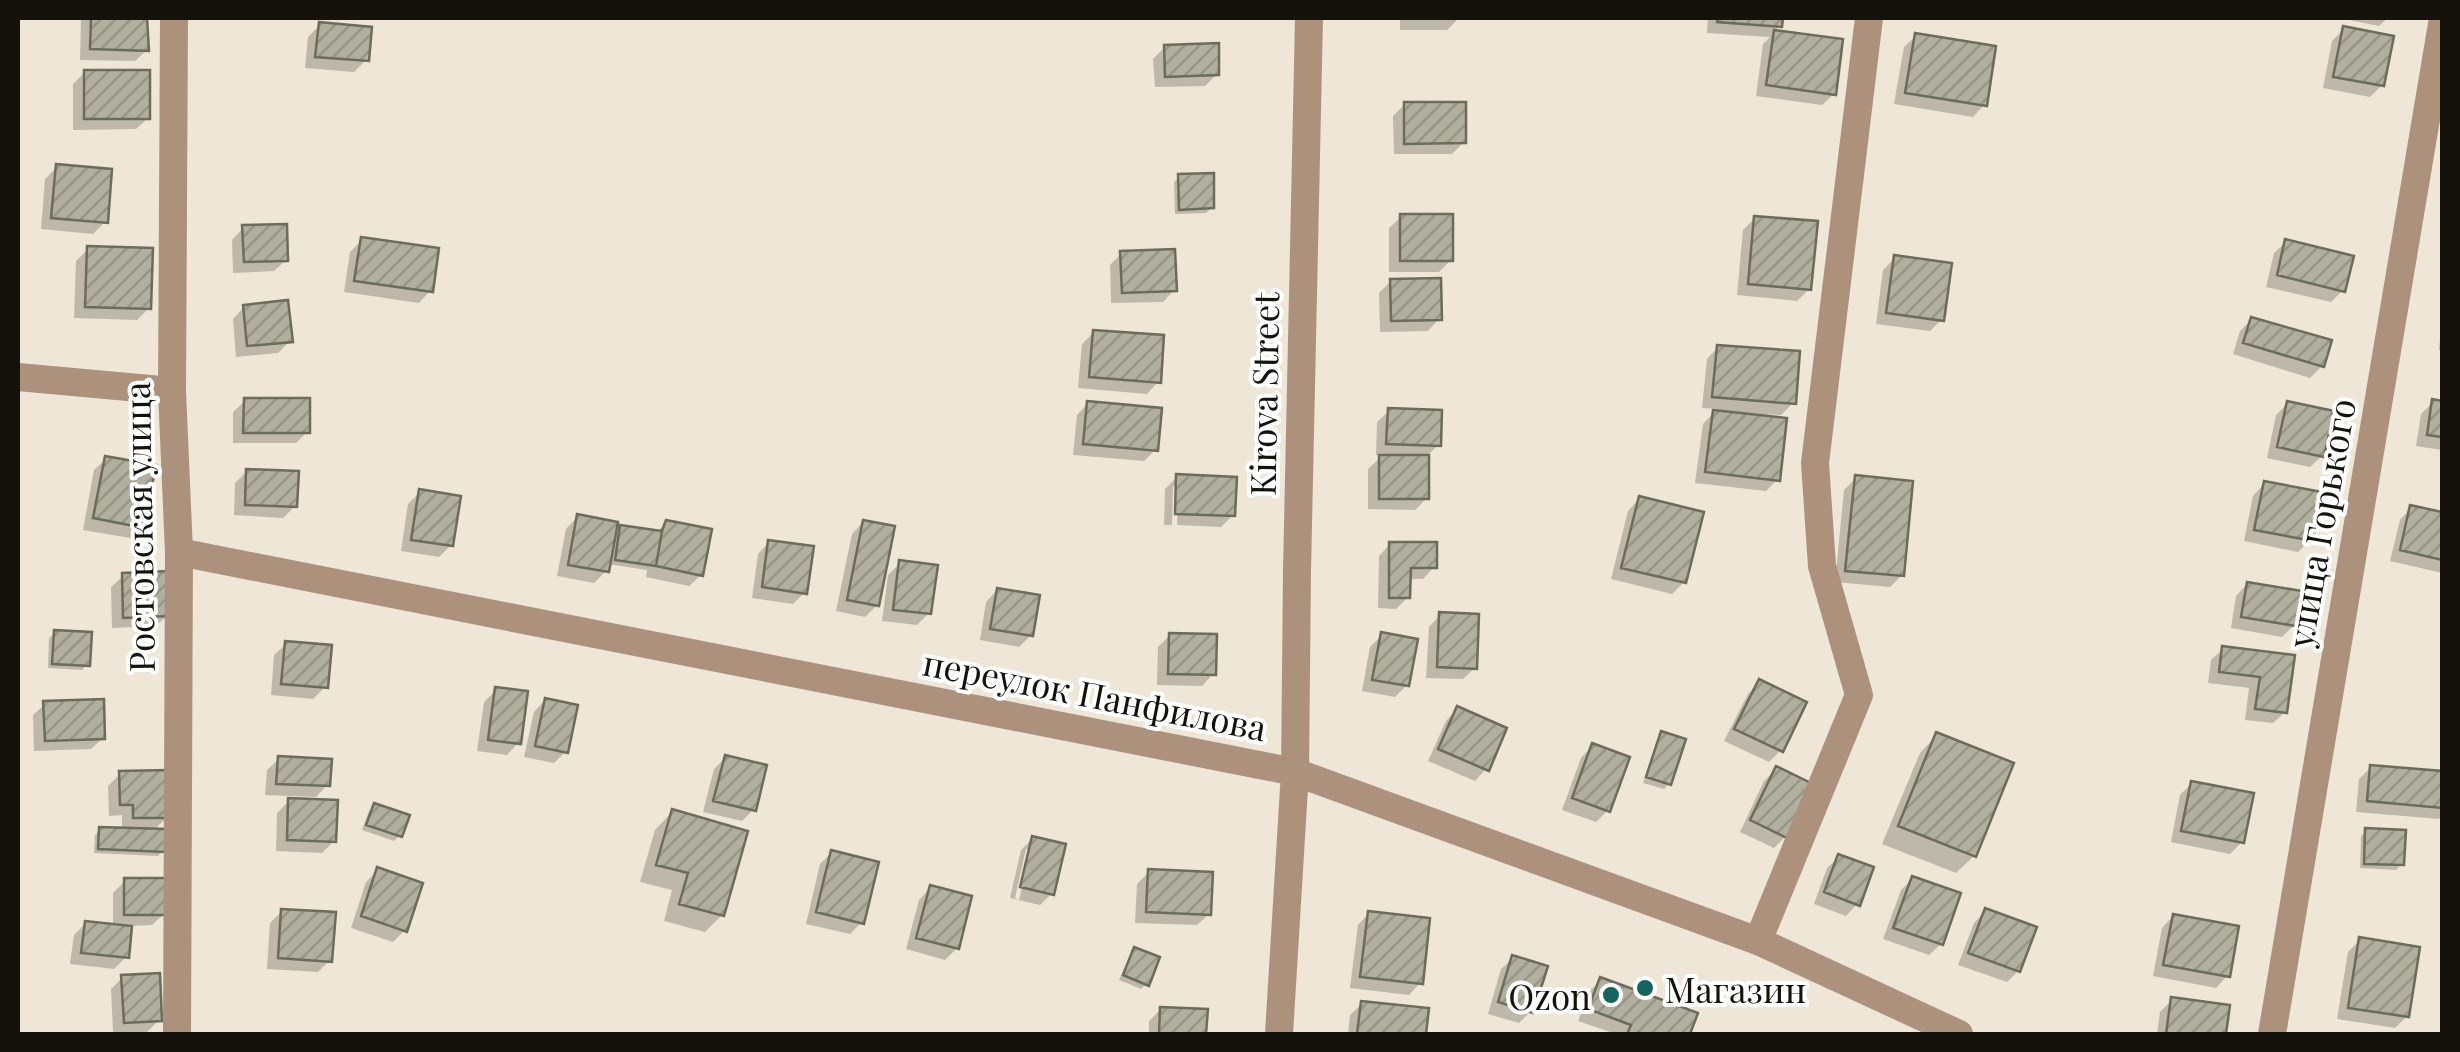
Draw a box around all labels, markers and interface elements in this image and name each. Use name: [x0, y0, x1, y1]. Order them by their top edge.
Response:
street label: Kirova Street: [1238, 291, 1288, 496]
street label: Ростовская улица: [112, 381, 164, 673]
street label: улица Горького: [2275, 395, 2365, 652]
street label: переулок Панфилова: [919, 638, 1271, 750]
place label: Магазин: [1665, 965, 1806, 1012]
place label: Ozon: [1508, 972, 1591, 1019]
marker: Магазин: [1634, 977, 1656, 999]
marker: Ozon: [1600, 984, 1622, 1006]

